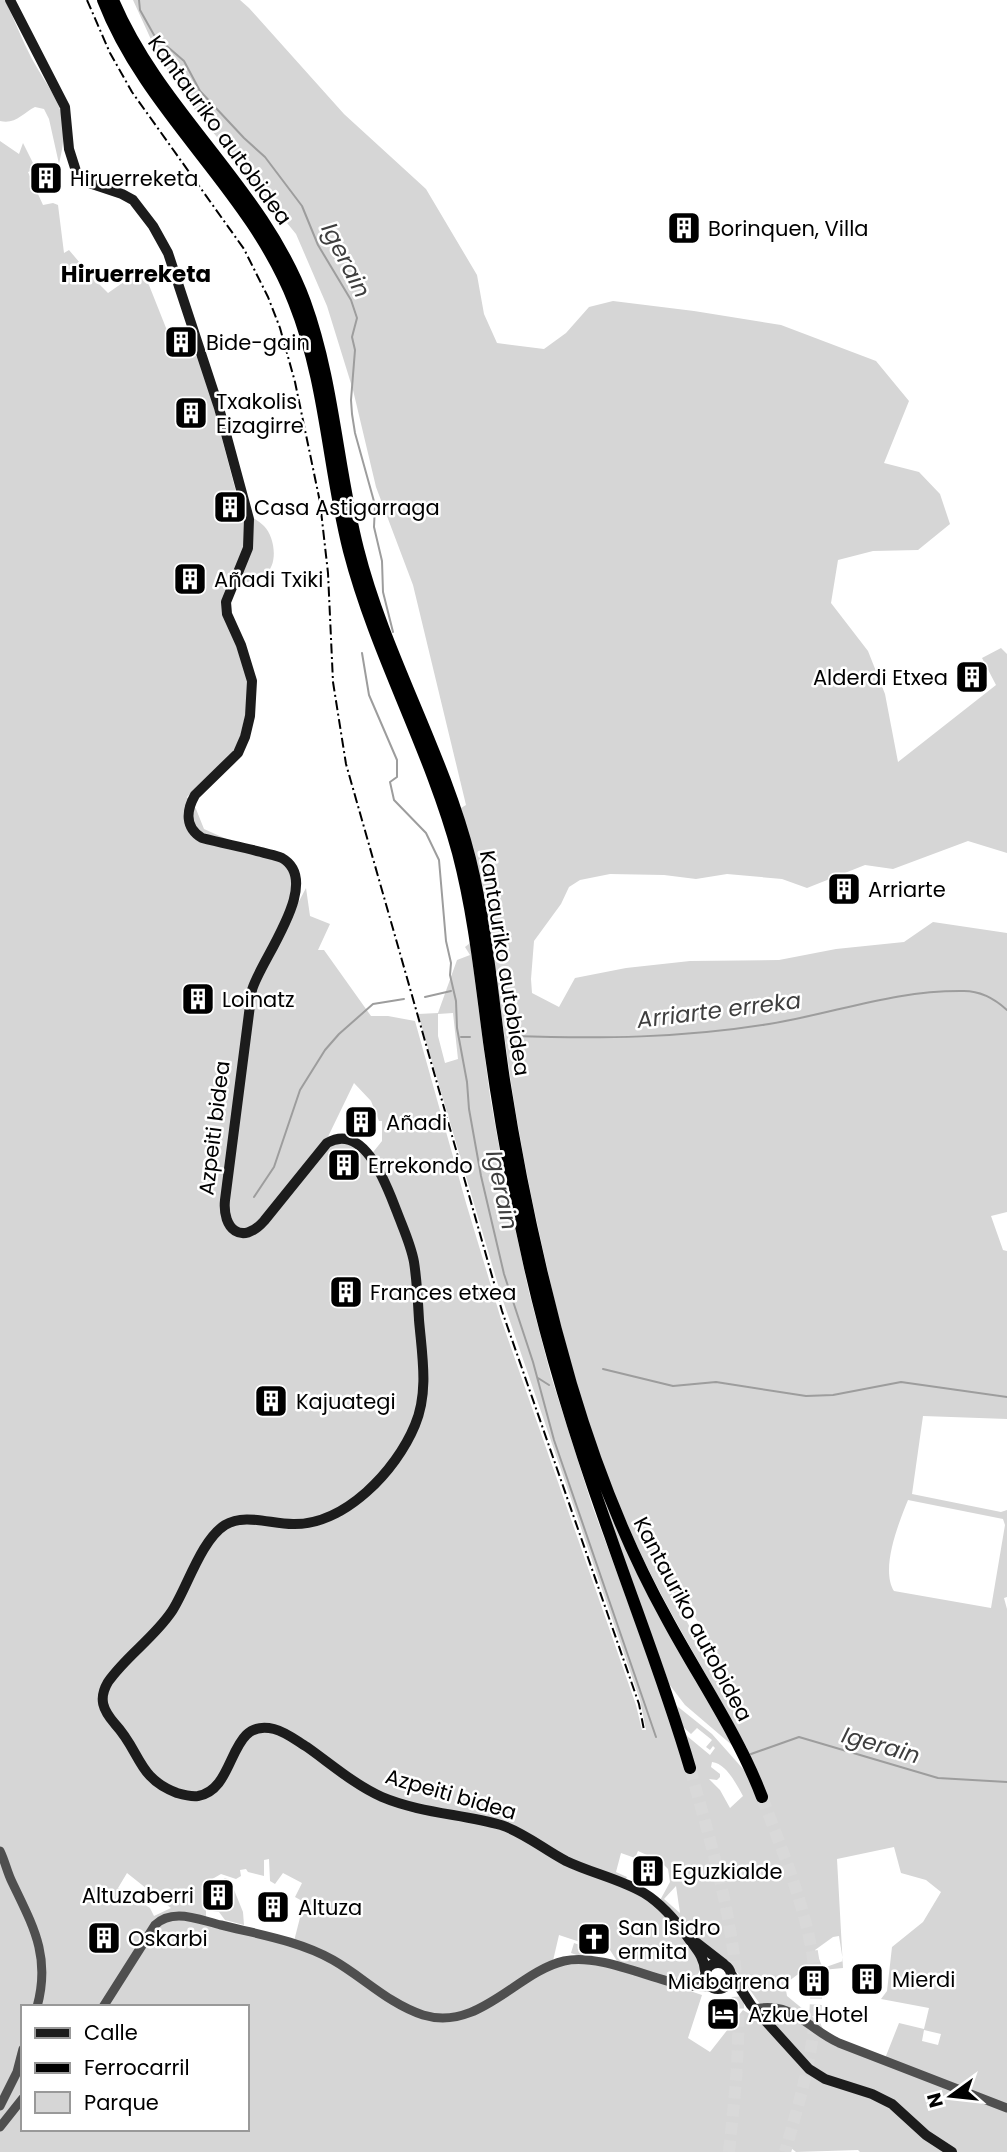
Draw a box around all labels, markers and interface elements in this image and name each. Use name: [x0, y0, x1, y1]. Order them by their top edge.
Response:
street label: Kantauriko autobidea: [141, 29, 299, 231]
building icon: Hiruerreketa: [27, 159, 65, 197]
place label: Hiruerreketa: [70, 164, 198, 193]
building icon: Borinquen, Villa: [665, 209, 703, 247]
place label: Borinquen, Villa: [708, 214, 869, 243]
water label: Igerain: [314, 217, 378, 303]
district label: Hiruerreketa: [61, 258, 211, 290]
building icon: Bide-gain: [162, 323, 200, 361]
place label: Bide-gain: [206, 328, 310, 357]
place label: Txakolis Eizagirre: [216, 387, 304, 440]
building icon: Txakolis Eizagirre: [172, 394, 210, 432]
building icon: Casa Astigarraga: [211, 488, 249, 526]
place label: Casa Astigarraga: [254, 493, 440, 522]
building icon: Añadi Txiki: [171, 560, 209, 598]
place label: Añadi Txiki: [214, 565, 323, 594]
building icon: Alderdi Etxea: [953, 658, 991, 696]
place label: Alderdi Etxea: [813, 663, 948, 692]
street label: Kantauriko autobidea: [473, 848, 537, 1078]
building icon: Arriarte: [825, 870, 863, 908]
place label: Arriarte: [868, 875, 946, 904]
building icon: Loinatz: [179, 980, 217, 1018]
water label: Arriarte erreka: [634, 984, 803, 1036]
place label: Loinatz: [222, 985, 295, 1014]
street label: Azpeiti bidea: [191, 1059, 237, 1197]
building icon: Añadi: [342, 1103, 380, 1141]
place label: Añadi: [386, 1108, 447, 1137]
building icon: Errekondo: [325, 1146, 363, 1184]
water label: Igerain: [478, 1148, 526, 1232]
place label: Errekondo: [368, 1151, 473, 1180]
building icon: Frances etxea: [327, 1273, 365, 1311]
place label: Frances etxea: [370, 1278, 516, 1307]
building icon: Kajuategi: [252, 1382, 290, 1420]
place label: Kajuategi: [296, 1387, 396, 1416]
street label: Kantauriko autobidea: [627, 1512, 759, 1726]
water label: Igerain: [838, 1719, 924, 1771]
street label: Azpeiti bidea: [382, 1761, 520, 1827]
building icon: Eguzkialde: [629, 1852, 667, 1890]
place label: Eguzkialde: [672, 1857, 783, 1886]
building icon: Altuzaberri: [199, 1876, 237, 1914]
place label: Altuzaberri: [82, 1881, 194, 1910]
building icon: Altuza: [254, 1888, 292, 1926]
place label: Altuza: [298, 1893, 362, 1922]
place label: San Isidro ermita: [618, 1913, 720, 1966]
building icon: Oskarbi: [85, 1919, 123, 1957]
church icon: San Isidro ermita: [575, 1920, 613, 1958]
place label: Oskarbi: [128, 1924, 208, 1953]
building icon: Mierdi: [848, 1960, 886, 1998]
building icon: Miabarrena: [795, 1962, 833, 2000]
place label: Mierdi: [892, 1965, 955, 1994]
place label: Miabarrena: [668, 1967, 790, 1996]
hotel icon: Azkue Hotel: [704, 1995, 742, 2033]
place label: Azkue Hotel: [748, 2000, 868, 2029]
legend: [21, 2005, 248, 2131]
text: Calle: [84, 2018, 138, 2047]
text: Ferrocarril: [84, 2053, 190, 2082]
north arrow: [916, 2061, 986, 2131]
text: Parque: [84, 2088, 159, 2117]
text: N: [920, 2090, 950, 2111]

